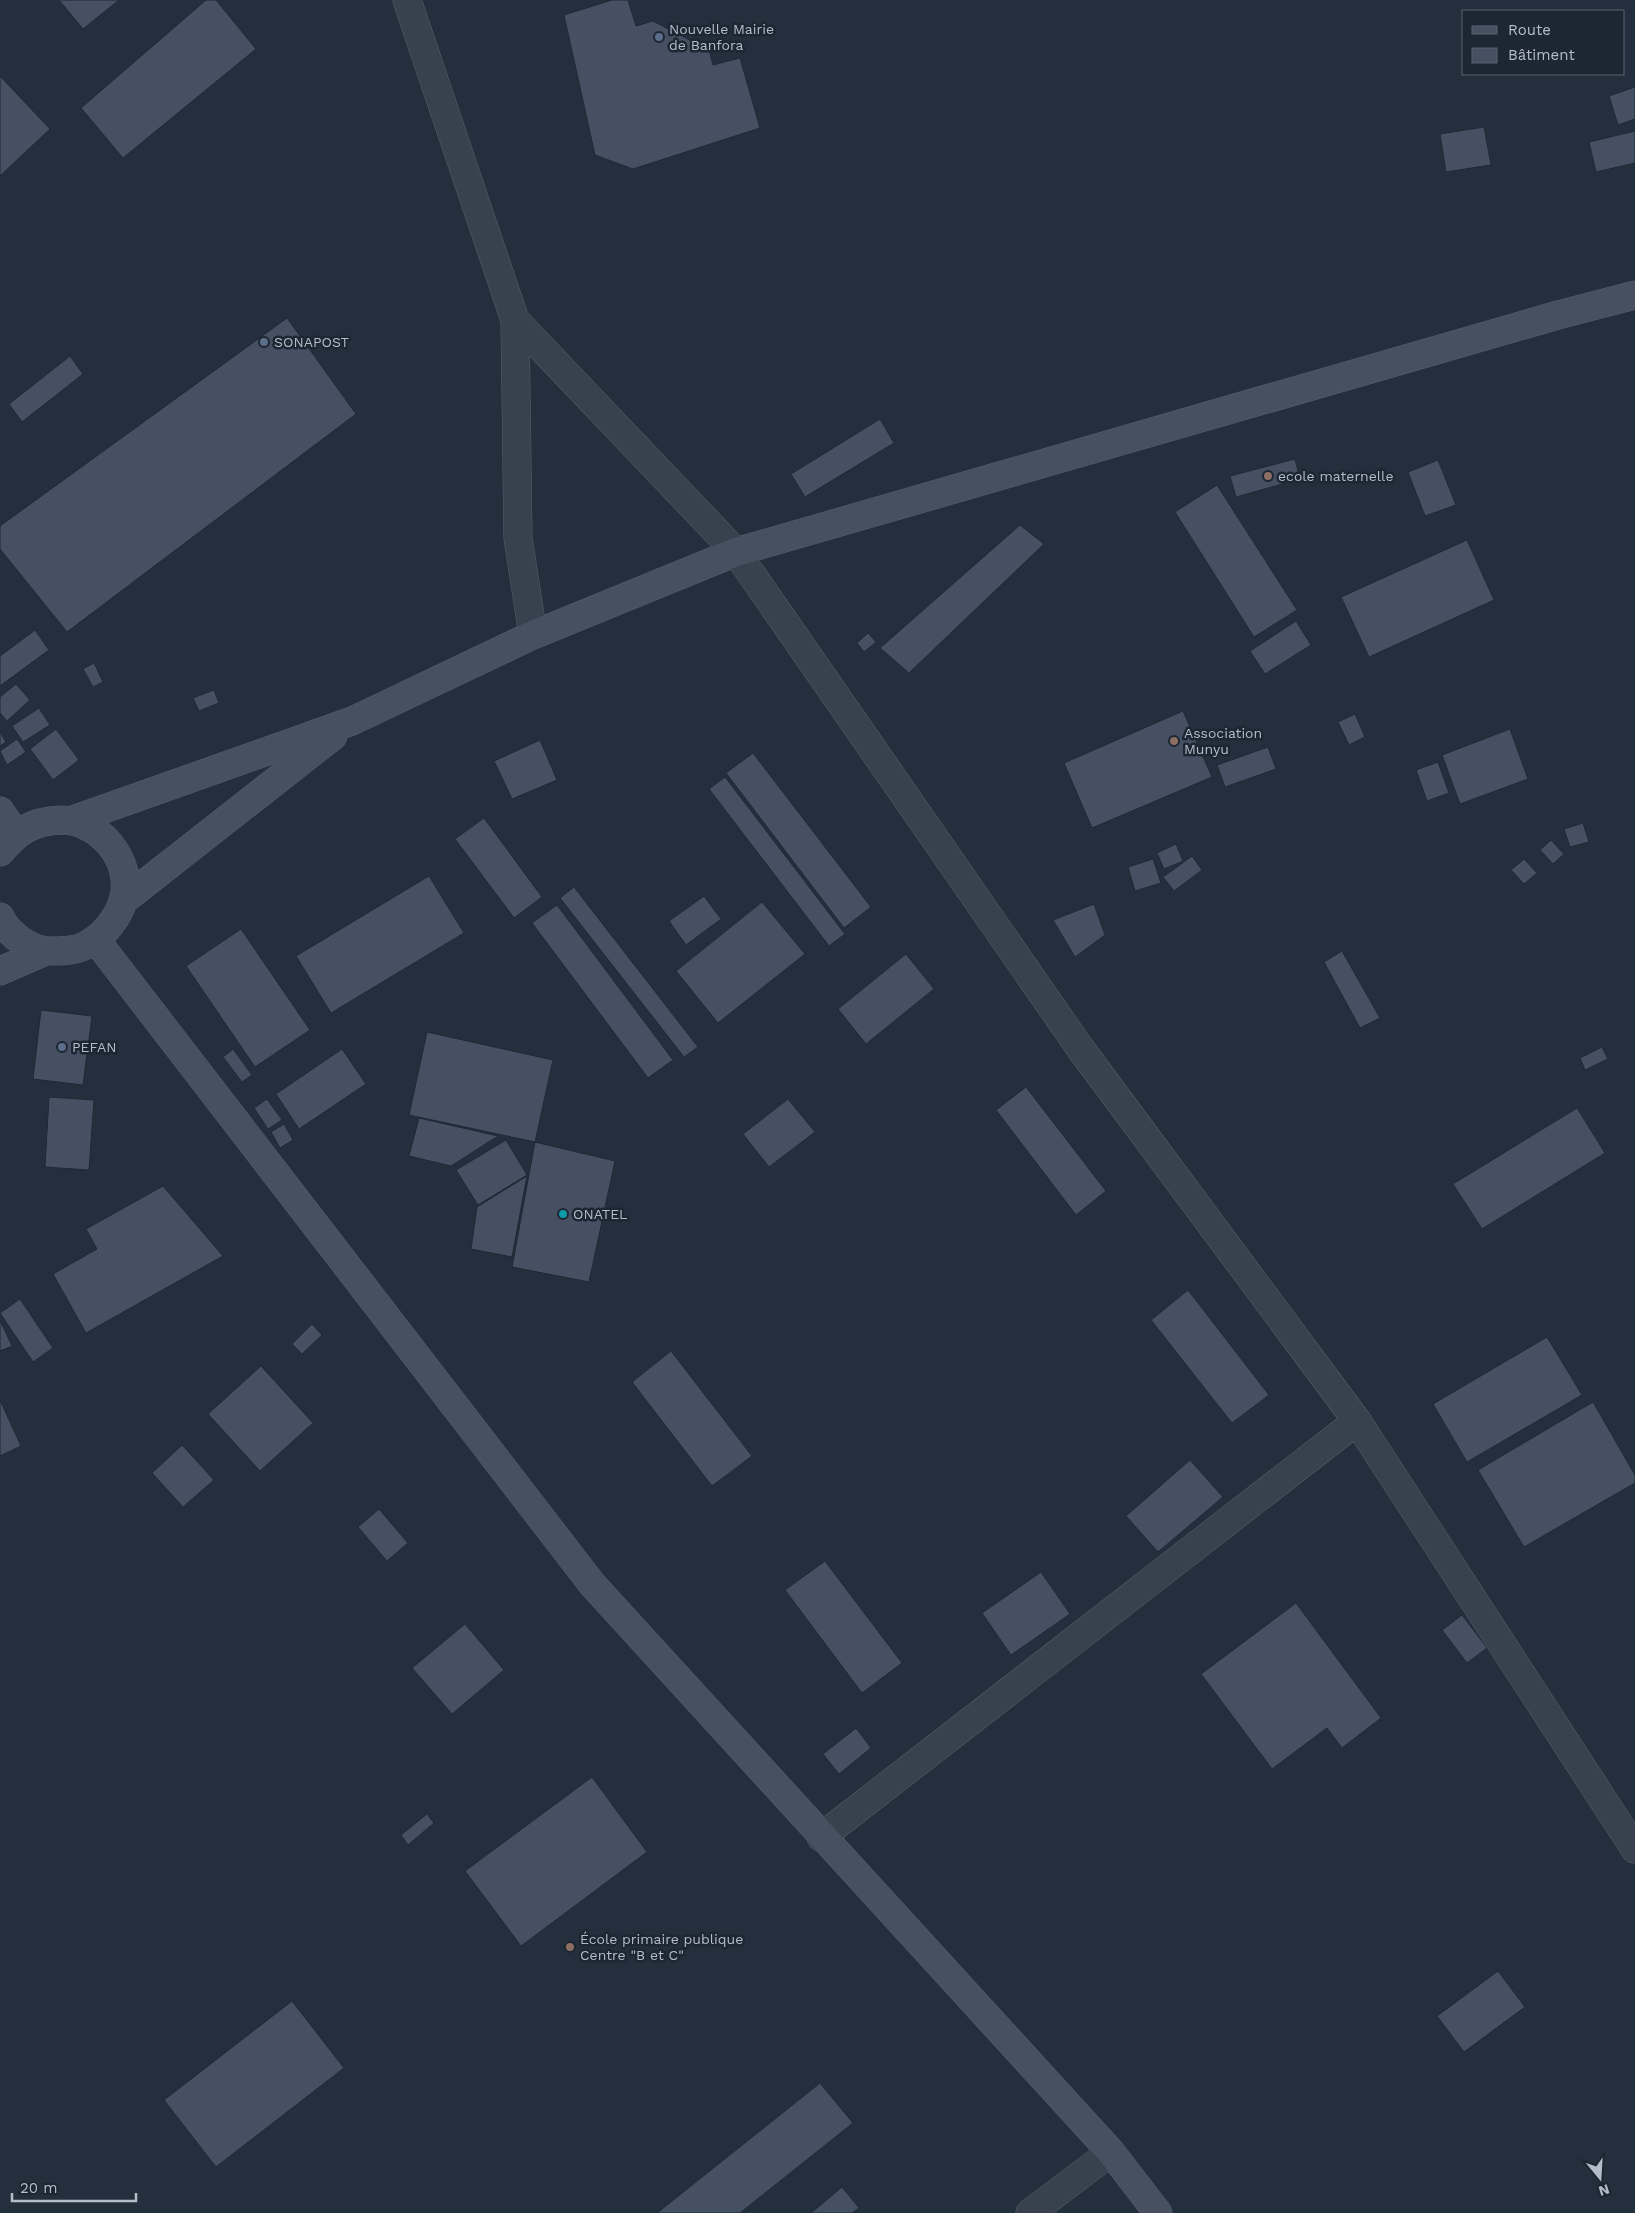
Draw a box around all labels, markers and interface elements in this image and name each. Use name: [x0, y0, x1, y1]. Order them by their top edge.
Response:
legend: [1462, 10, 1625, 75]
place label: Nouvelle Mairie de Banfora: [669, 21, 774, 53]
text: Route: [1508, 21, 1551, 39]
marker: Nouvelle Mairie de Banfora: [653, 31, 665, 43]
text: Bâtiment: [1508, 46, 1575, 64]
place label: SONAPOST: [274, 334, 350, 350]
marker: SONAPOST: [258, 336, 270, 348]
place label: ecole maternelle: [1278, 468, 1394, 484]
marker: ecole maternelle: [1262, 470, 1274, 482]
place label: Association Munyu: [1184, 725, 1262, 757]
marker: Association Munyu: [1168, 735, 1180, 747]
place label: PEFAN: [72, 1039, 117, 1055]
marker: PEFAN: [56, 1041, 68, 1053]
place label: ONATEL: [573, 1206, 628, 1222]
marker: ONATEL: [557, 1208, 569, 1220]
place label: École primaire publique Centre "B et C": [580, 1931, 743, 1963]
marker: École primaire publique Centre "B et C": [564, 1941, 576, 1953]
north arrow: [1575, 2153, 1625, 2203]
scale bar: [12, 2170, 136, 2202]
text: 20 m: [20, 2179, 58, 2197]
text: N: [1597, 2181, 1611, 2200]

